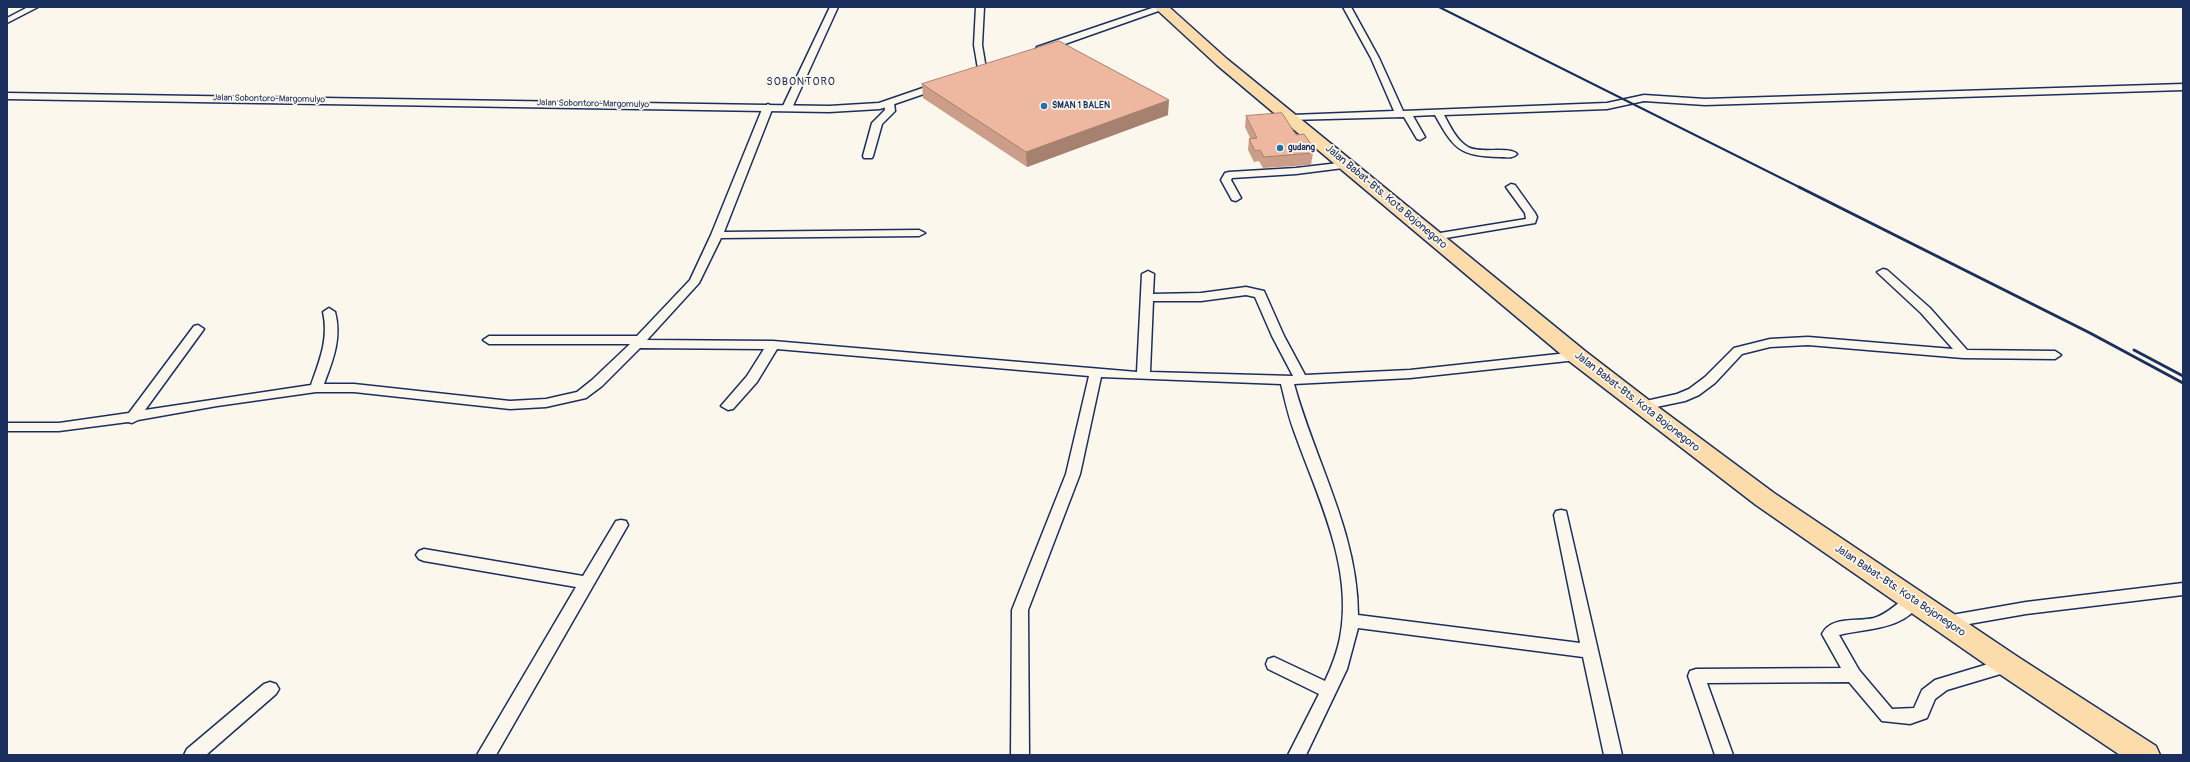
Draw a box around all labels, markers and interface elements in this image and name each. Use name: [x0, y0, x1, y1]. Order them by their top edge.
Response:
district label: SOBONTORO: [766, 75, 836, 89]
street label: Jalan Sobontoro-Margomulyo: [213, 93, 325, 105]
street label: Jalan Sobontoro-Margomulyo: [537, 98, 649, 110]
marker: SMAN 1 BALEN: [1039, 101, 1049, 111]
place label: SMAN 1 BALEN: [1052, 101, 1110, 111]
street label: Jalan Babat-Bts. Kota Bojonegoro: [1322, 142, 1450, 252]
marker: gudang: [1275, 143, 1285, 153]
place label: gudang: [1288, 143, 1315, 153]
street label: Jalan Babat-Bts. Kota Bojonegoro: [1572, 349, 1702, 455]
street label: Jalan Babat-Bts. Kota Bojonegoro: [1832, 542, 1968, 640]

